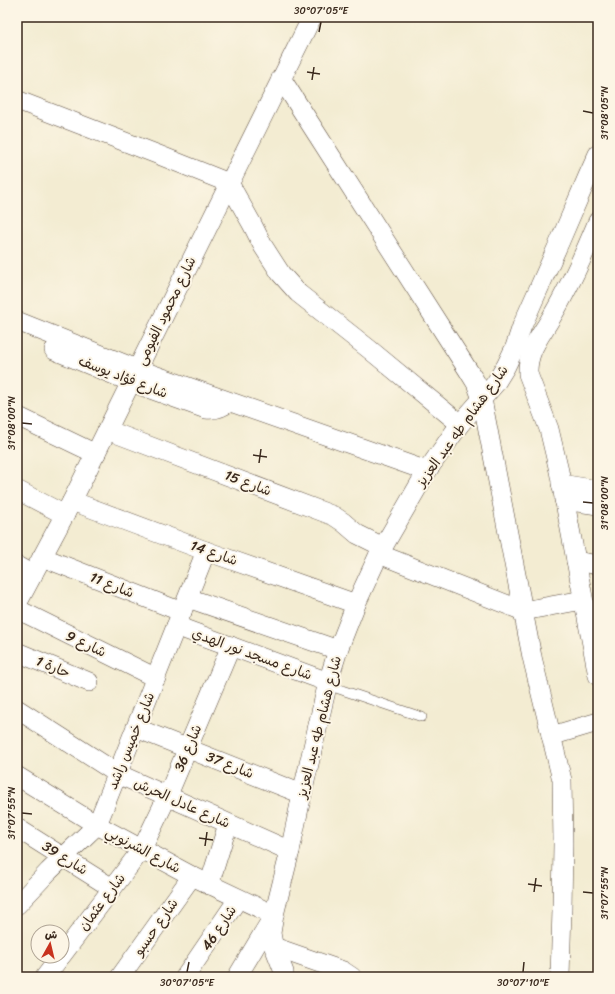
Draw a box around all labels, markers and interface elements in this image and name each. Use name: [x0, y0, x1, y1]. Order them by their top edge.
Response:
text: 30°07'05"E: [294, 2, 349, 20]
text: 31°08'05"N: [596, 86, 614, 140]
street label: شارع محمود الفيومى: [129, 252, 203, 370]
street label: شارع فؤاد يوسف: [75, 348, 171, 406]
street label: شارع هشام طه عبد العزيز: [408, 359, 515, 493]
text: 31°08'00"N: [3, 396, 21, 450]
street label: شارع 15: [221, 463, 275, 503]
text: 31°08'00"N: [596, 476, 614, 530]
street label: شارع 14: [187, 533, 241, 573]
street label: شارع 11: [86, 565, 138, 605]
street label: شارع مسجد نور الهدي: [188, 621, 316, 687]
street label: شارع 9: [61, 623, 111, 665]
street label: حارة 1: [32, 649, 74, 685]
street label: شارع هشام طه عبد العزيز: [289, 653, 349, 802]
street label: شارع خميس راشد: [100, 688, 162, 794]
street label: شارع 36: [167, 720, 209, 776]
street label: شارع 37: [202, 744, 258, 786]
street label: شارع عادل الحرش: [130, 771, 234, 835]
text: 31°07'55"N: [3, 786, 21, 840]
street label: شارع الشرنوبي: [101, 820, 185, 880]
street label: شارع 39: [37, 834, 93, 882]
text: 31°07'55"N: [596, 866, 614, 920]
street label: شارع عثمان: [72, 868, 132, 936]
street label: شارع حسبو: [126, 893, 185, 962]
street label: شارع 46: [194, 900, 244, 956]
north arrow: [30, 924, 70, 964]
text: ش: [44, 924, 59, 945]
text: 30°07'05"E: [160, 974, 215, 992]
text: 30°07'10"E: [497, 974, 551, 992]

